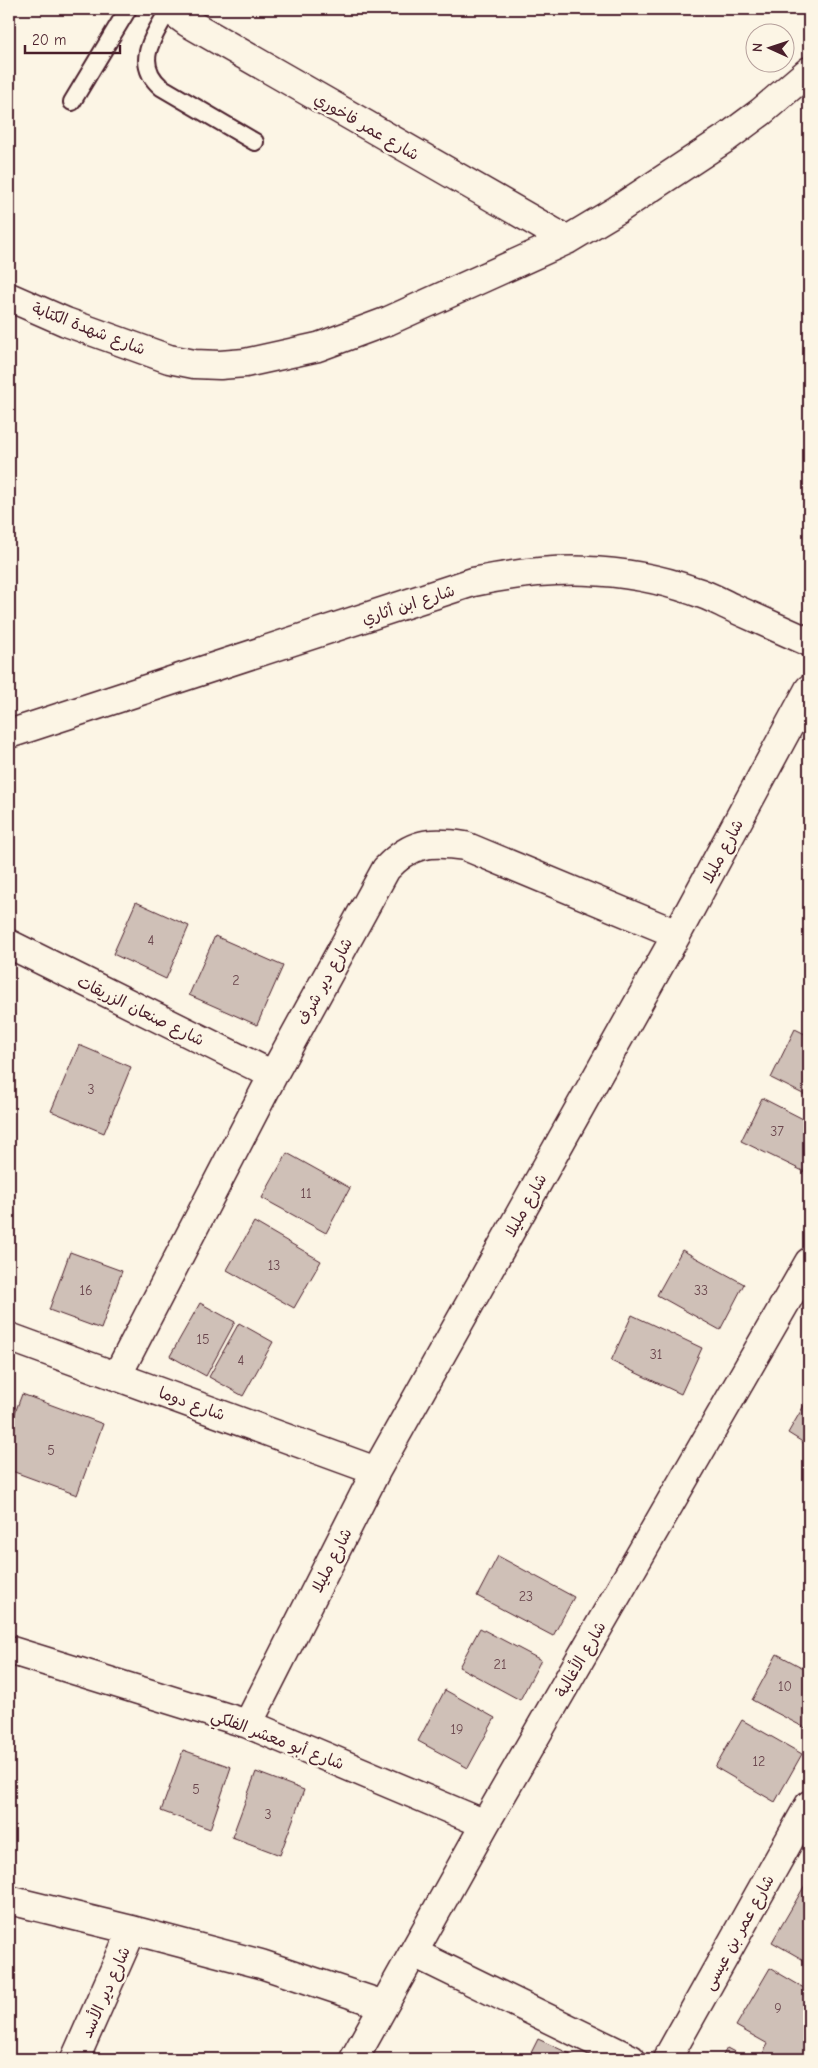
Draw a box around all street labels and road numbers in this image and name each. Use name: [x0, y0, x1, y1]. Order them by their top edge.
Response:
street label: شارع عمر فاخوري: [310, 90, 422, 166]
street label: شارع شهدة الكتابة: [29, 299, 148, 361]
street label: شارع ابن أثاري: [360, 582, 458, 630]
street label: شارع مليلا: [699, 817, 749, 887]
street label: شارع دير شرف: [294, 935, 358, 1029]
street label: شارع صنعان الزريقات: [73, 972, 207, 1051]
street label: شارع مليلا: [501, 1171, 552, 1241]
street label: شارع دوما: [155, 1384, 227, 1426]
street label: شارع مليلا: [308, 1525, 357, 1596]
street label: شارع الأغالبة: [550, 1618, 611, 1701]
street label: شارع أبو معشر الفلكي: [207, 1706, 347, 1778]
street label: شارع عمر بن عيسى: [700, 1872, 780, 1994]
street label: شارع دير الأسد: [76, 1943, 136, 2042]

